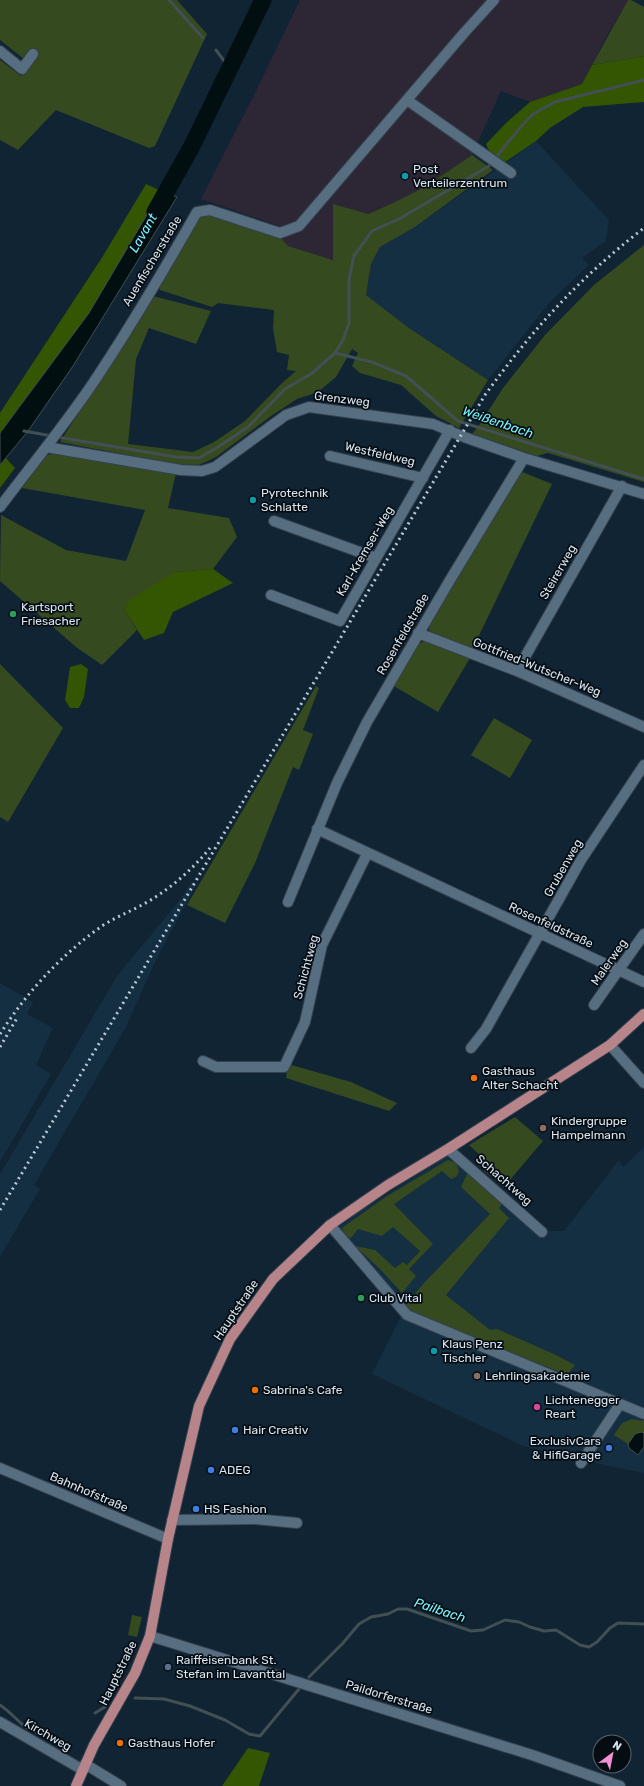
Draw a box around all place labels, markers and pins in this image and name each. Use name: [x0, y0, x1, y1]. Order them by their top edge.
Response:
place label: Post Verteilerzentrum: [413, 162, 507, 190]
marker: Post Verteilerzentrum: [400, 171, 410, 181]
place label: Pyrotechnik Schlatte: [261, 486, 329, 514]
marker: Pyrotechnik Schlatte: [248, 495, 258, 505]
place label: Kartsport Friesacher: [21, 600, 80, 628]
marker: Kartsport Friesacher: [8, 609, 18, 619]
place label: Gasthaus Alter Schacht: [482, 1064, 558, 1092]
marker: Gasthaus Alter Schacht: [469, 1073, 479, 1083]
place label: Kindergruppe Hampelmann: [551, 1114, 627, 1142]
marker: Kindergruppe Hampelmann: [538, 1123, 548, 1133]
place label: Club Vital: [369, 1291, 422, 1305]
marker: Club Vital: [356, 1293, 366, 1303]
place label: Klaus Penz Tischler: [442, 1337, 503, 1365]
marker: Klaus Penz Tischler: [429, 1346, 439, 1356]
place label: Lehrlingsakademie: [485, 1369, 590, 1383]
marker: Lehrlingsakademie: [472, 1371, 482, 1381]
place label: Sabrina's Cafe: [263, 1383, 343, 1397]
marker: Sabrina's Cafe: [250, 1385, 260, 1395]
place label: Lichtenegger Reart: [545, 1393, 620, 1421]
marker: Lichtenegger Reart: [532, 1402, 542, 1412]
place label: Hair Creativ: [243, 1423, 309, 1437]
marker: Hair Creativ: [230, 1425, 240, 1435]
place label: ExclusivCars & HifiGarage: [530, 1434, 601, 1462]
marker: ExclusivCars & HifiGarage: [604, 1443, 614, 1453]
place label: ADEG: [219, 1463, 251, 1477]
marker: ADEG: [206, 1465, 216, 1475]
place label: HS Fashion: [204, 1502, 267, 1516]
marker: HS Fashion: [191, 1504, 201, 1514]
place label: Raiffeisenbank St. Stefan im Lavanttal: [176, 1653, 285, 1681]
marker: Raiffeisenbank St. Stefan im Lavanttal: [163, 1662, 173, 1672]
place label: Gasthaus Hofer: [128, 1736, 215, 1750]
marker: Gasthaus Hofer: [115, 1738, 125, 1748]

